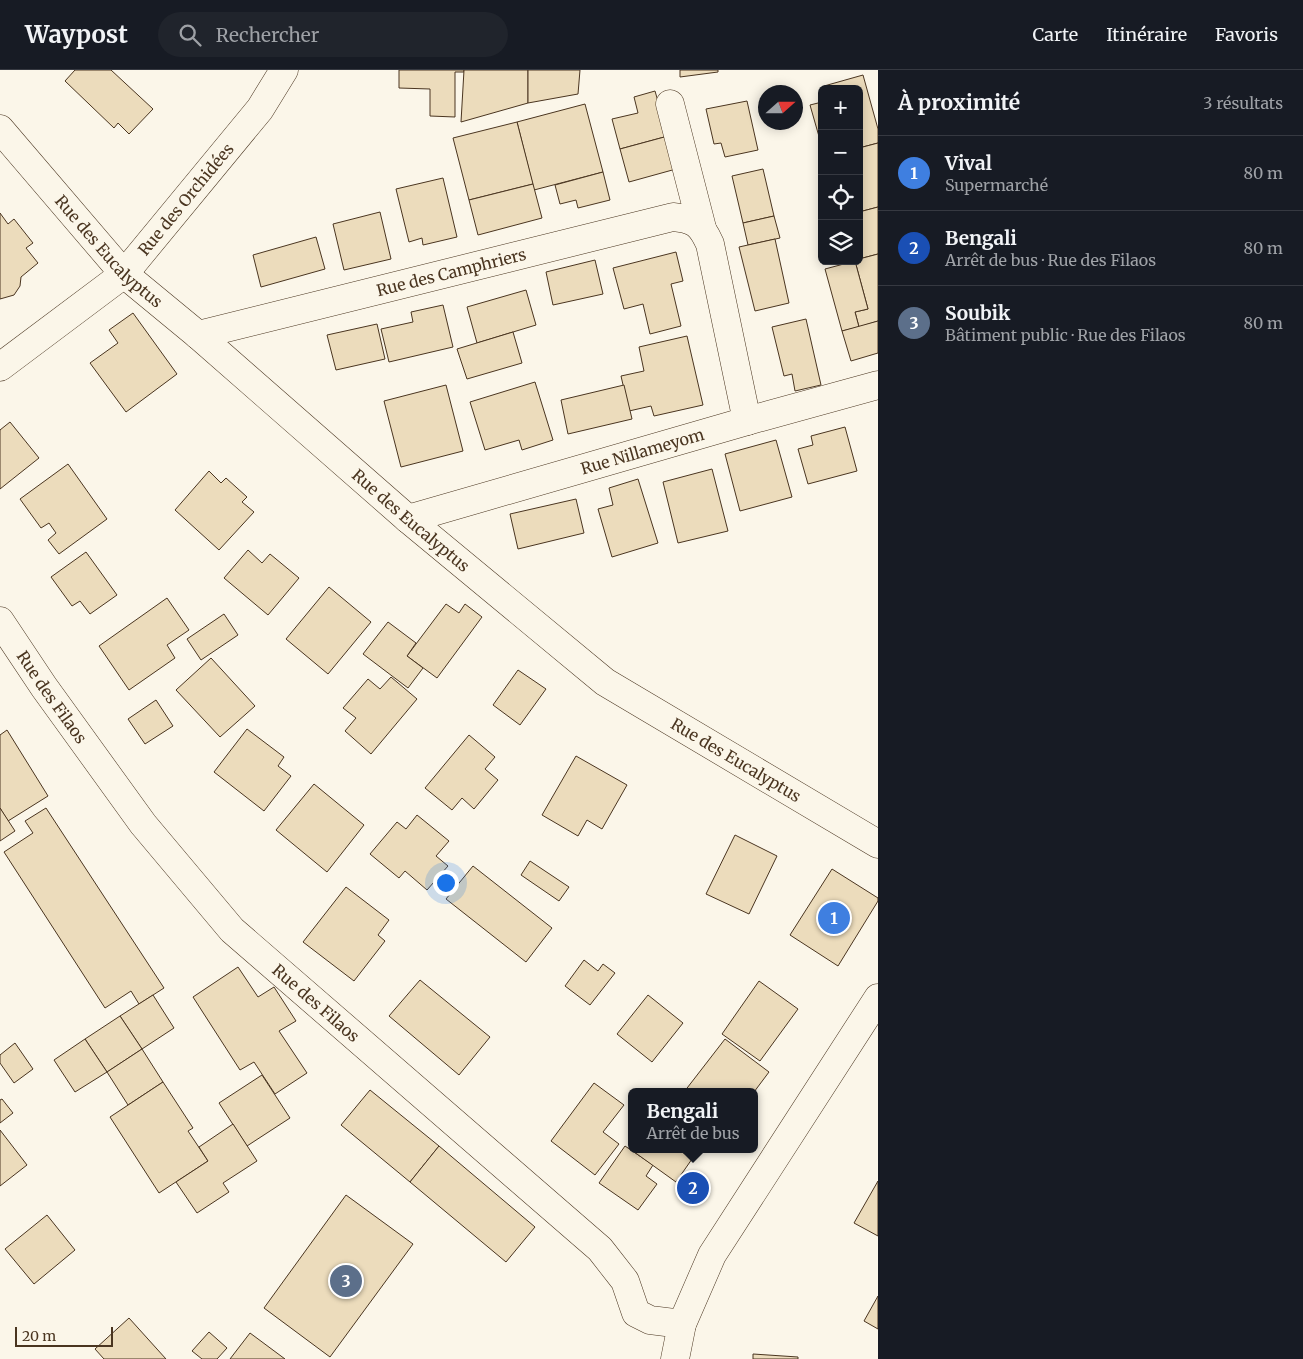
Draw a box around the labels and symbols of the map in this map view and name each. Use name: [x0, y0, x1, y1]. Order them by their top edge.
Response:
north arrow: [758, 85, 803, 130]
street label: Rue des Orchidées: [134, 139, 238, 259]
street label: Rue des Eucalyptus: [51, 191, 167, 312]
street label: Rue des Camphriers: [374, 244, 528, 300]
street label: Rue Nillameyom: [578, 424, 707, 479]
street label: Rue des Eucalyptus: [348, 465, 474, 576]
street label: Rue des Filaos: [13, 647, 91, 747]
street label: Rue des Eucalyptus: [667, 713, 805, 806]
your location: [433, 870, 459, 896]
pin: 1: [818, 899, 850, 937]
street label: Rue des Filaos: [268, 960, 364, 1046]
pin: 2: [677, 1169, 709, 1207]
pin: 3: [330, 1262, 362, 1300]
scale bar: [15, 1324, 112, 1347]

